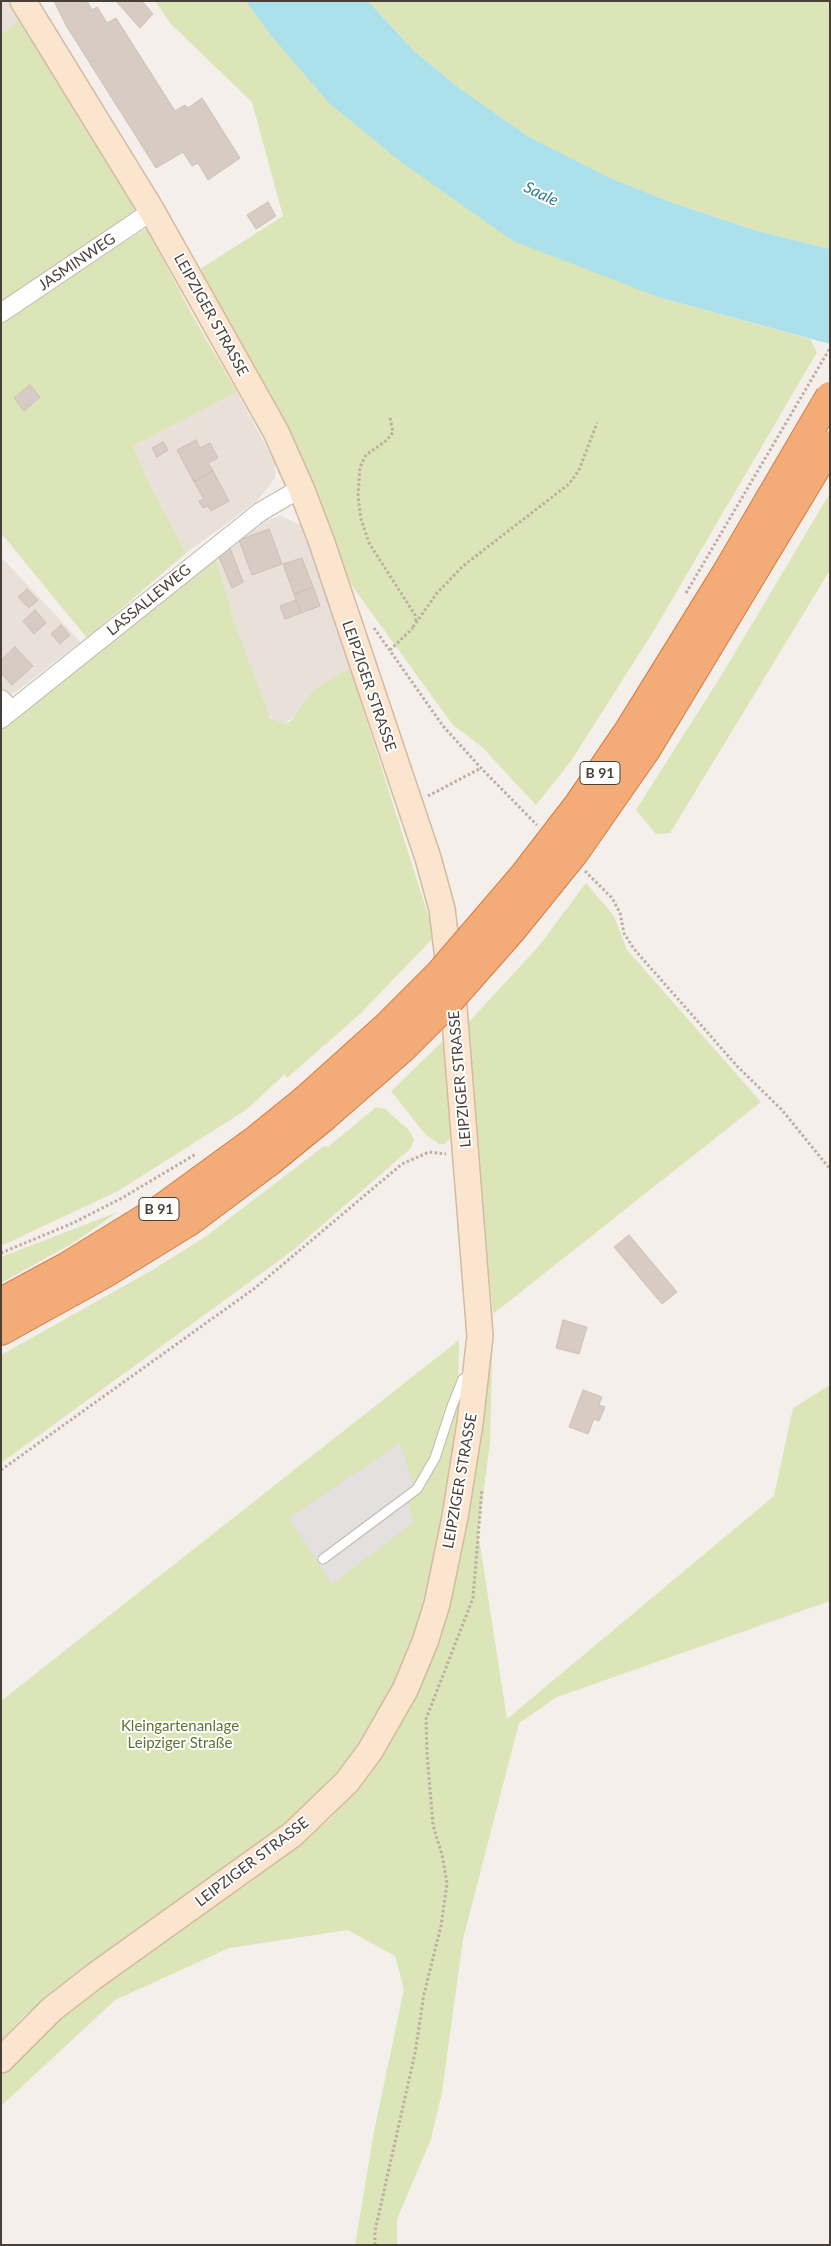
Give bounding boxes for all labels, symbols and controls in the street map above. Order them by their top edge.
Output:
water label: Saale [521,178,561,210]
street label: JASMINWEG [35,230,119,294]
street label: LEIPZIGER STRASSE [170,251,252,379]
street label: LASSALLEWEG [103,561,195,639]
street label: LEIPZIGER STRASSE [338,618,400,754]
road number: B 91 [580,761,620,784]
street label: LEIPZIGER STRASSE [445,1010,475,1148]
road number: B 91 [139,1198,179,1220]
street label: LEIPZIGER STRASSE [439,1412,481,1550]
park label: Kleingartenanlage Leipziger Straße [121,1717,239,1752]
street label: LEIPZIGER STRASSE [192,1814,312,1910]

